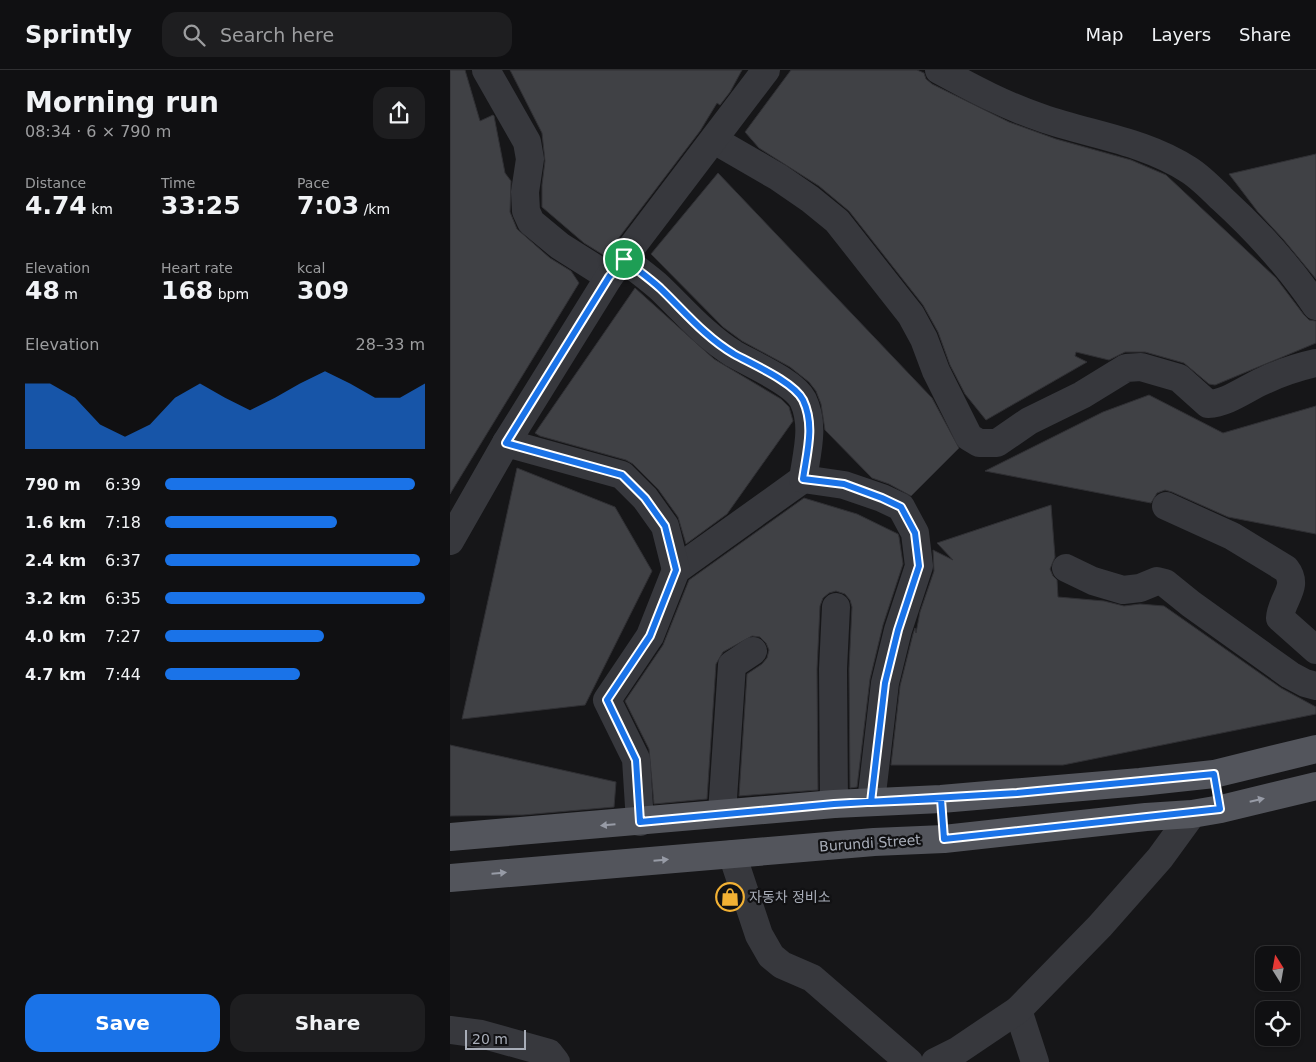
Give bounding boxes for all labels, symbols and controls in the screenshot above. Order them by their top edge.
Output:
search box [162,12,512,57]
text: Sprintly [25,21,132,49]
icon: search [180,21,208,49]
text: Search here [220,24,334,46]
text: Map [1085,24,1123,45]
text: Layers [1151,24,1211,45]
text: Share [1239,24,1291,45]
text: Morning run [25,86,219,119]
button: share [373,87,425,139]
text: 08:34 · 6 × 790 m [25,122,171,141]
text: Distance [25,175,86,191]
text: Time [161,175,195,191]
text: Pace [297,175,330,191]
text: 4.74 [25,191,87,220]
text: 33:25 [161,191,241,220]
text: 7:03 [297,191,359,220]
text: km [87,201,113,217]
text: /km [359,201,390,217]
pin [603,238,645,280]
icon: arrive [610,245,638,273]
text: Elevation [25,260,90,276]
text: Heart rate [161,260,233,276]
text: kcal [297,260,325,276]
text: 48 [25,276,60,305]
text: 168 [161,276,213,305]
text: 309 [297,276,349,305]
text: m [60,286,78,302]
text: bpm [213,286,249,302]
text: Elevation [25,335,99,354]
text: 28–33 m [356,335,425,354]
text: 790 m [25,475,81,494]
text: 6:39 [105,475,141,494]
text: 1.6 km [25,513,86,532]
text: 7:18 [105,513,141,532]
text: 2.4 km [25,551,86,570]
text: 6:37 [105,551,141,570]
text: 3.2 km [25,589,86,608]
text: 6:35 [105,589,141,608]
text: 4.0 km [25,627,86,646]
text: 7:27 [105,627,141,646]
text: 4.7 km [25,665,86,684]
text: 7:44 [105,665,141,684]
one-way arrow [1249,796,1264,804]
one-way arrow [599,821,615,829]
street label: Burundi Street [819,831,922,855]
one-way arrow [653,856,669,864]
one-way arrow [491,869,507,877]
shop icon: 자동차 정비소 [715,882,745,912]
place label: 자동차 정비소 [749,889,831,905]
north arrow [1255,946,1300,991]
map controls [1255,946,1300,1046]
button: Save [25,994,220,1052]
button: Share [230,994,425,1052]
button: locate [1255,1001,1300,1046]
scale bar [465,1027,526,1050]
text: 20 m [472,1031,508,1047]

